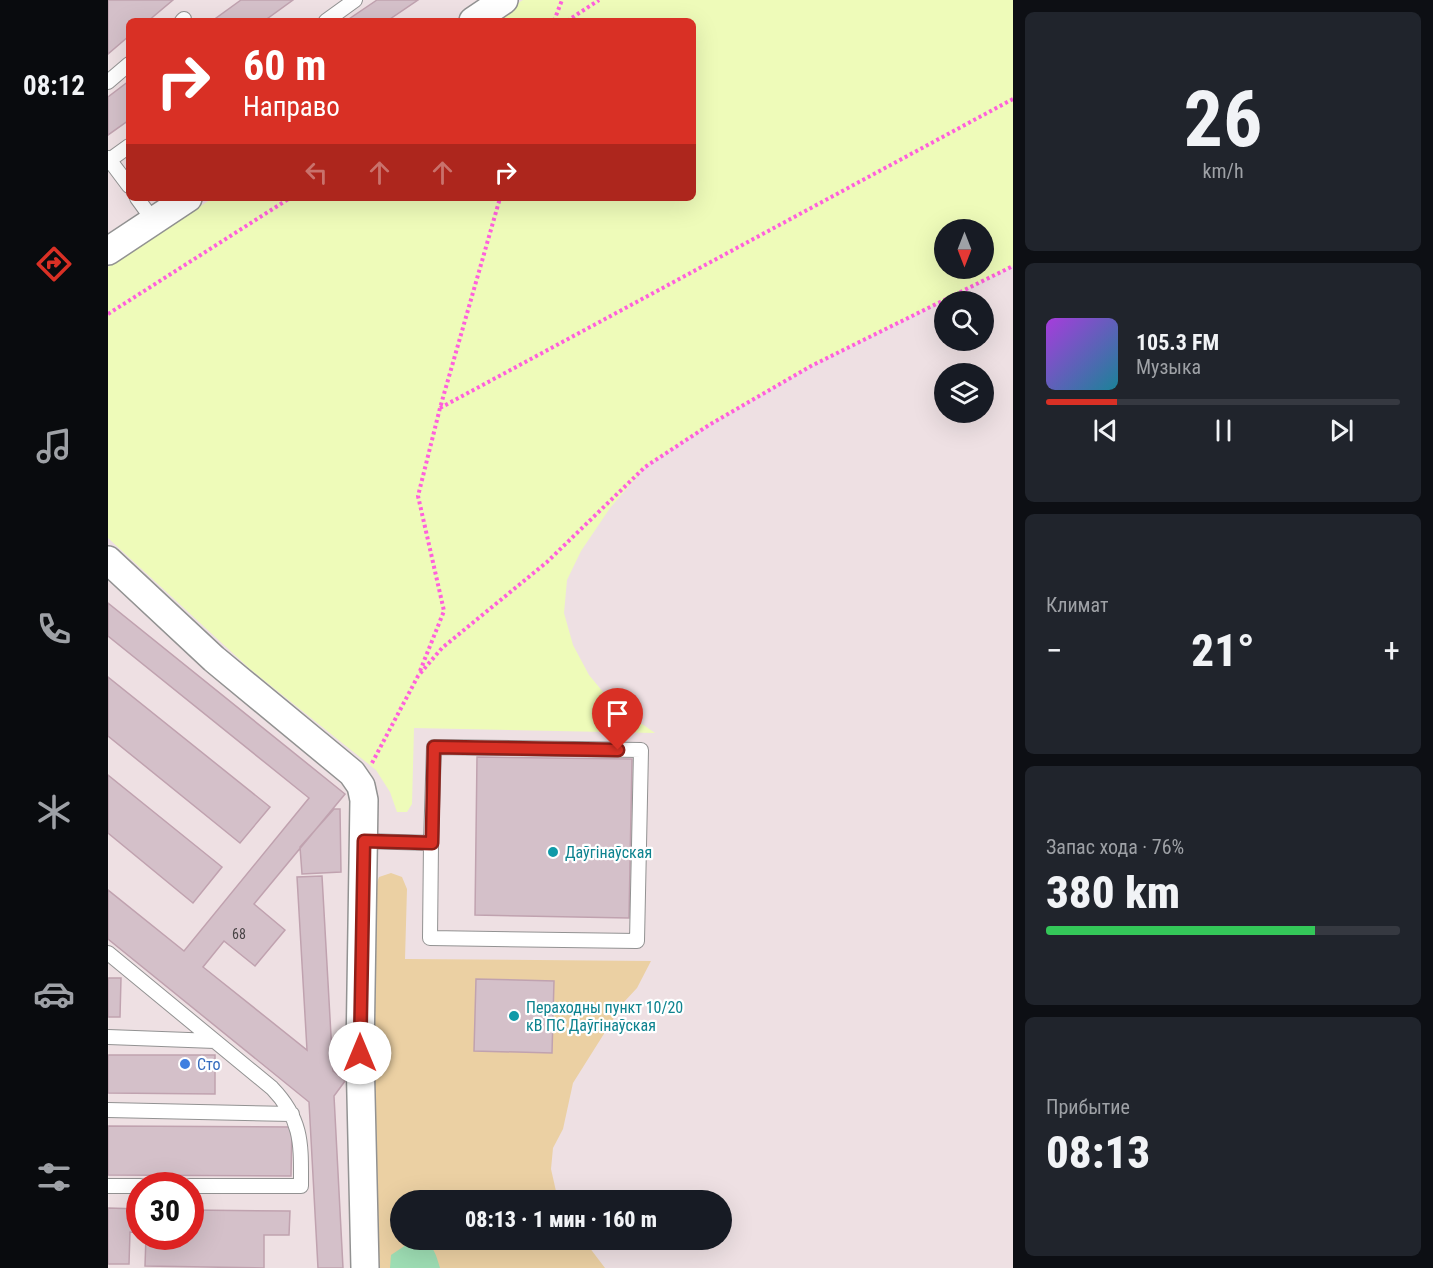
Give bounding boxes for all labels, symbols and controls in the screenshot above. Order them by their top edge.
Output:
text: 60 m [243,41,326,90]
icon: right [144,42,222,120]
text: 08:12 [23,70,85,102]
text: 26 [1184,74,1262,165]
text: Направо [243,91,340,123]
icon: left [300,156,333,189]
icon: ahead [363,156,396,189]
icon: ahead [426,156,459,189]
icon: right [489,156,522,189]
text: km/h [1202,159,1244,183]
north arrow [934,219,994,279]
map controls [934,219,994,423]
icon: directions [33,243,75,285]
button: search [934,291,994,351]
text: 105.3 FM [1136,330,1219,355]
text: Музыка [1136,355,1201,379]
button: layers [934,363,994,423]
icon: previous [1089,414,1122,447]
icon: pause [1207,414,1240,447]
icon: next [1325,414,1358,447]
icon: music [33,425,75,467]
text: Климат [1046,593,1108,617]
icon: phone [33,608,75,650]
text: 21° [1191,624,1255,677]
text: − [1046,631,1063,670]
text: + [1384,631,1400,670]
pin [592,688,643,750]
icon: arrive [601,697,634,730]
icon: climate [33,791,75,833]
text: Запас хода · 76% [1046,835,1184,859]
place label: Даўгінаўская [565,843,652,862]
marker: Даўгінаўская [546,845,560,859]
text: 380 km [1046,866,1180,919]
house number: 68 [232,926,246,942]
icon: car [33,973,75,1015]
place label: Пераходны пункт 10/20 кВ ПС Даўгінаўская [526,998,683,1035]
marker: Пераходны пункт 10/20 кВ ПС Даўгінаўская [507,1009,521,1023]
position arrow [328,1021,392,1085]
place label: Сто [197,1055,221,1074]
marker: Сто [178,1057,192,1071]
text: Прибытие [1046,1095,1130,1119]
text: 08:13 [1046,1126,1150,1179]
icon: filters [33,1156,75,1198]
speed limit sign: 30 [126,1172,204,1250]
text: 08:13 · 1 мин · 160 m [465,1207,657,1232]

